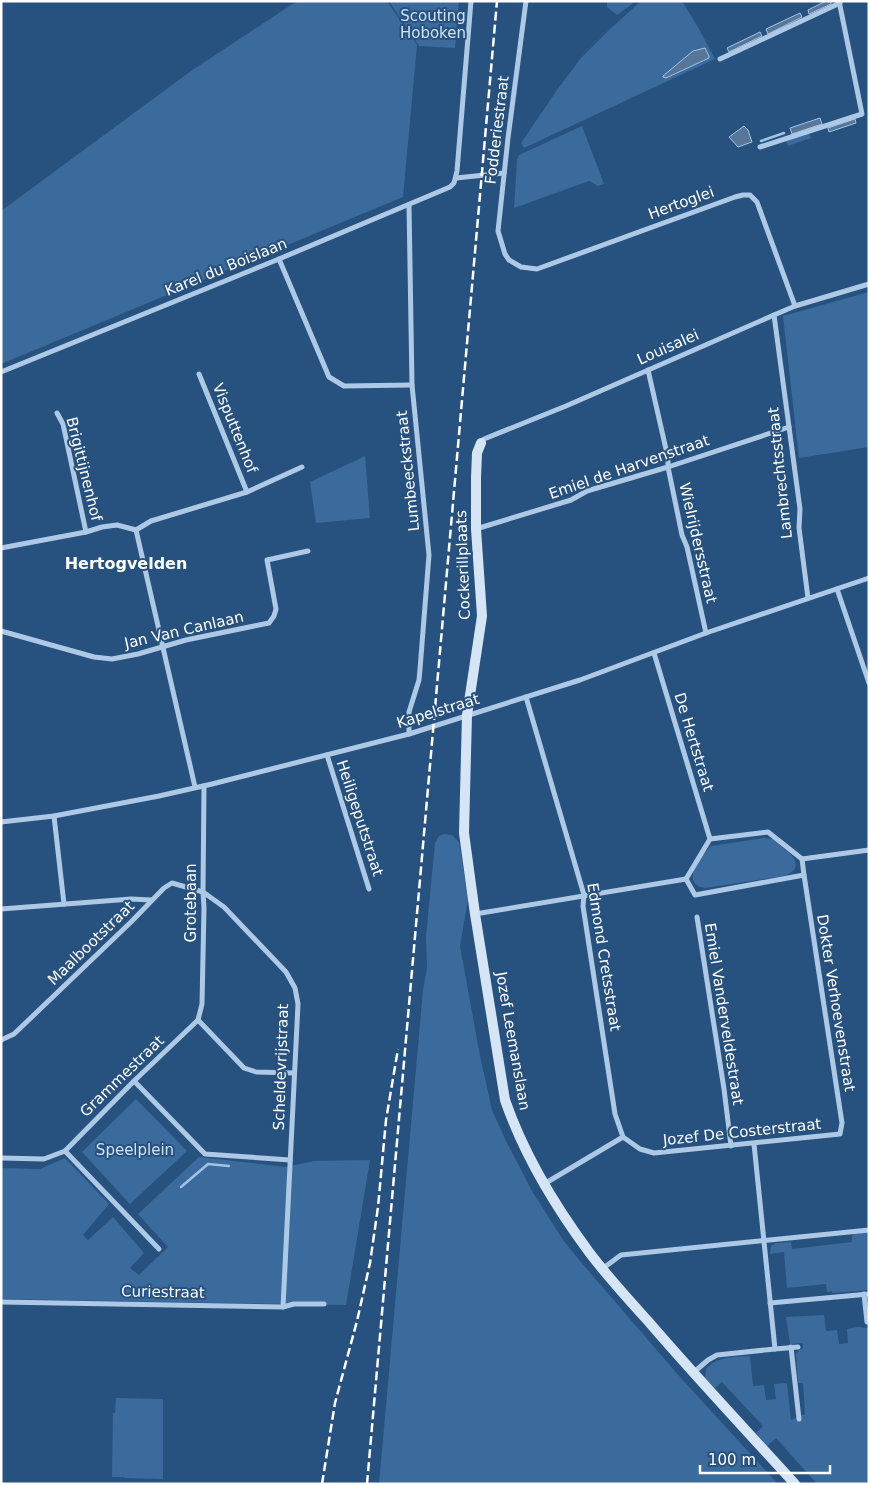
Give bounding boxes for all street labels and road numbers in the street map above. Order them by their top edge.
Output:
street label: Fodderiestraat [481,75,513,185]
street label: Hertoglei [646,183,716,223]
street label: Karel du Boislaan [162,234,290,300]
street label: Louisalei [634,325,702,369]
street label: Visputtenhof [209,380,261,476]
street label: Lambrechtsstraat [764,406,796,540]
street label: Lumbeeckstraat [393,410,423,532]
street label: Brigittijnenhof [62,415,106,524]
street label: Emiel de Harvenstraat [546,431,712,503]
street label: Wielrijdersstraat [675,481,721,605]
street label: Cockerillplaats [452,510,474,620]
street label: Jan Van Canlaan [122,608,245,653]
street label: Kapelstraat [394,690,482,732]
street label: De Hertstraat [670,690,718,794]
street label: Heiligeputstraat [333,758,387,878]
street label: Grotebaan [182,863,200,943]
street label: Edmond Cretsstraat [583,882,625,1033]
street label: Maalbootstraat [44,897,138,989]
street label: Dokter Verhoevenstraat [813,913,859,1093]
street label: Emiel Vanderveldestraat [701,922,747,1107]
street label: Jozef Leemanslaan [492,969,534,1112]
street label: Scheldevrijstraat [270,1003,292,1131]
street label: Grammestraat [76,1031,168,1121]
street label: Jozef De Costerstraat [661,1115,822,1149]
street label: Curiestraat [121,1282,205,1302]

